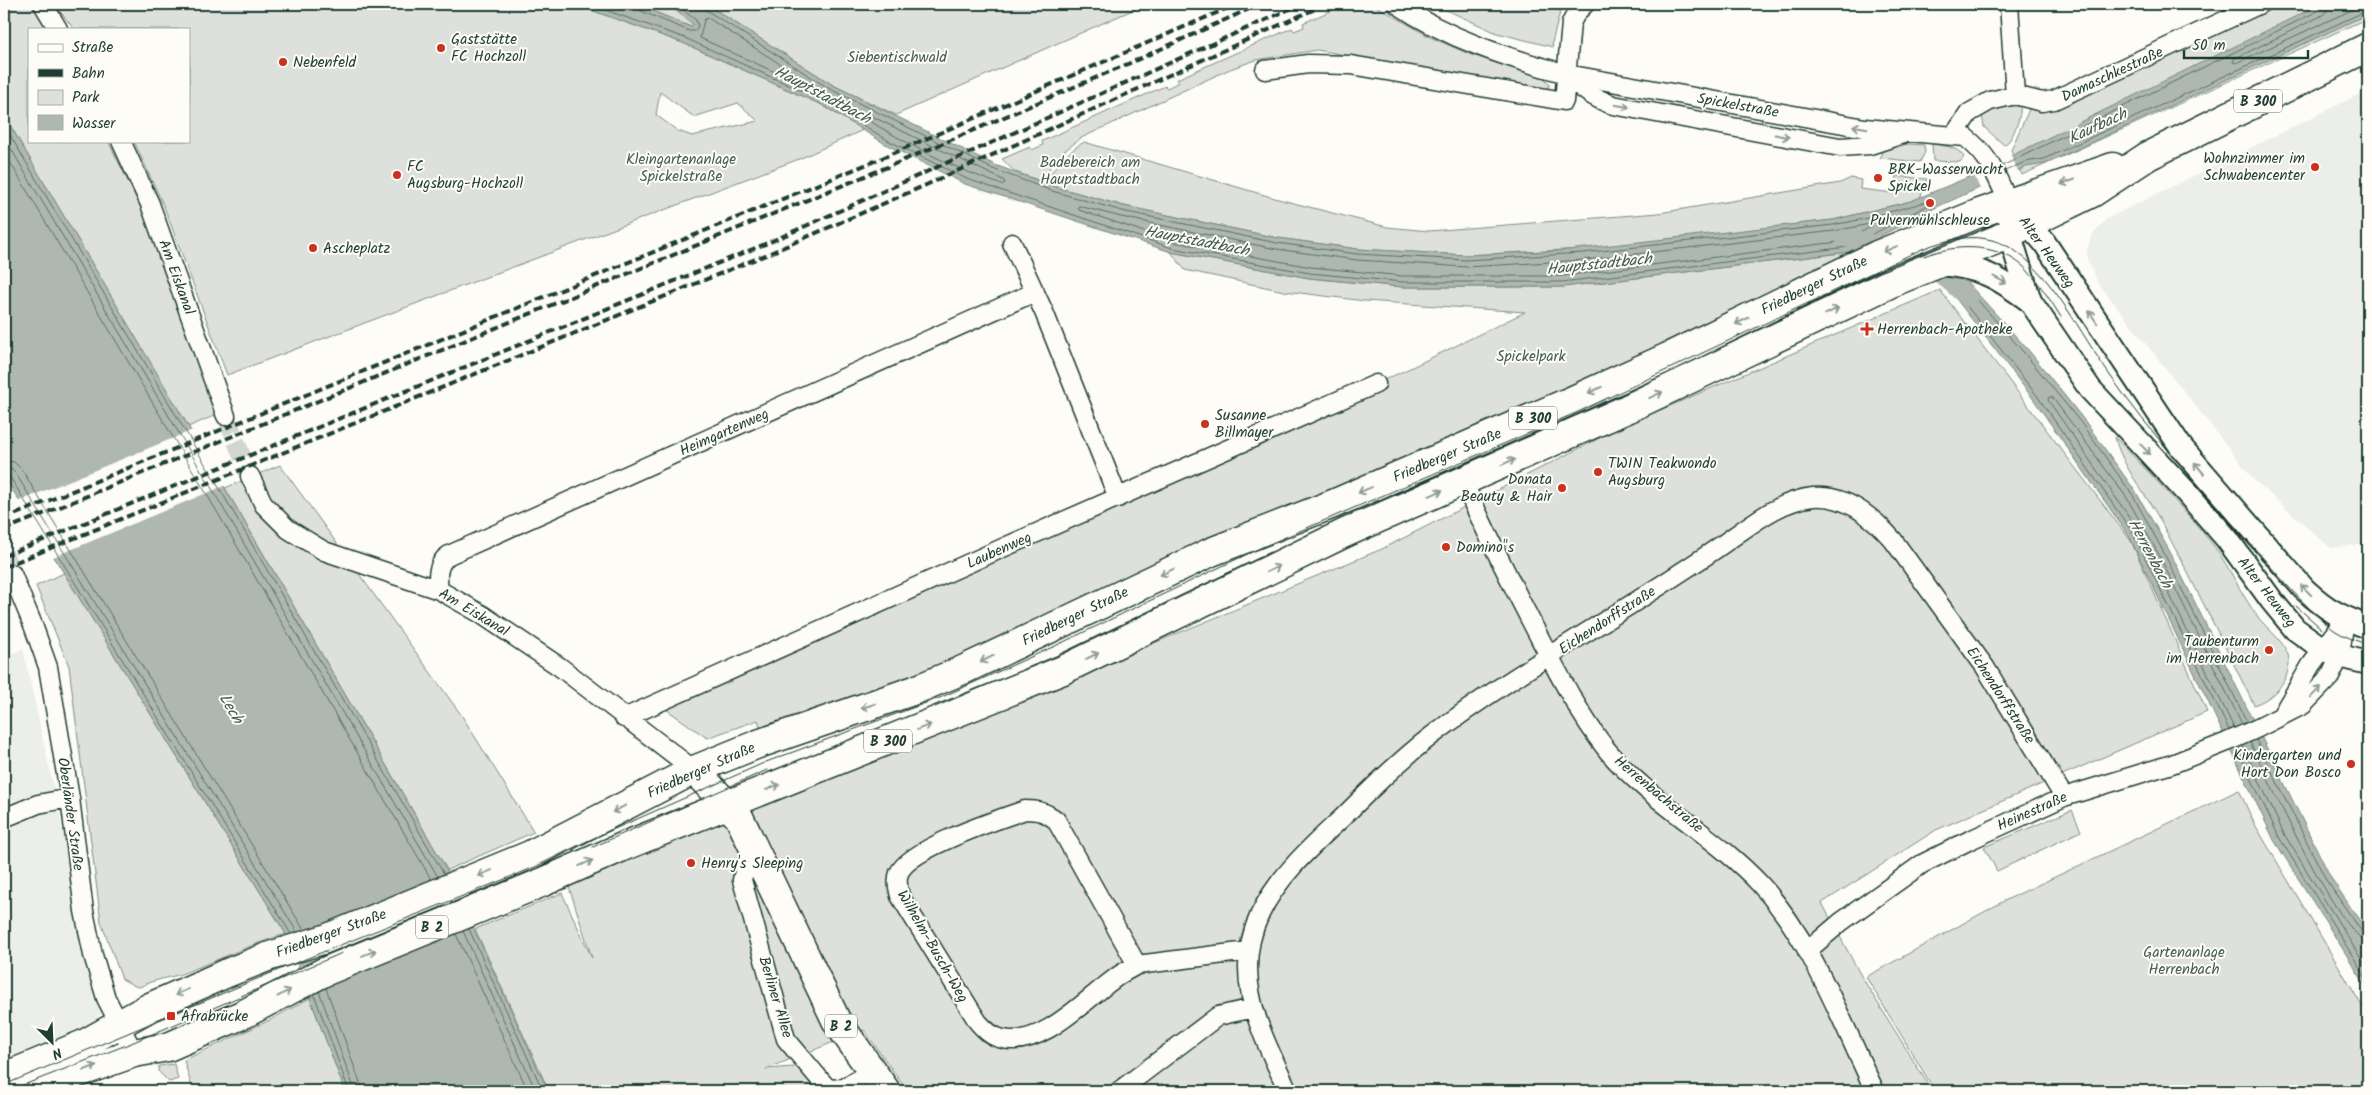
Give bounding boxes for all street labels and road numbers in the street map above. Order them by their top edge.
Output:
street label: Damaschkestraße [2057,41,2168,109]
street label: Spickelstraße [1695,87,1781,125]
road number: B 300 [2234,90,2282,112]
street label: Alter Heuweg [2012,211,2081,294]
street label: Am Eiskanal [151,236,201,319]
street label: Friedberger Straße [1757,250,1872,322]
street label: Heimgartenweg [676,402,773,463]
road number: B 300 [1509,406,1557,429]
street label: Friedberger Straße [1389,422,1506,490]
street label: Laubenweg [963,526,1036,576]
street label: Alter Heuweg [2231,552,2302,633]
street label: Eichendorffstraße [1554,580,1661,661]
street label: Friedberger Straße [1018,581,1133,653]
street label: Am Eiskanal [434,582,514,644]
street label: Eichendorffstraße [1960,642,2041,749]
road number: B 300 [864,729,912,752]
street label: Friedberger Straße [643,736,760,806]
street label: Herrenbachstraße [1608,750,1709,840]
street label: Oberländer Straße [50,756,90,873]
street label: Heinestraße [1993,786,2072,838]
street label: Wilhelm-Busch-Weg [890,886,974,1007]
street label: Friedberger Straße [273,903,390,965]
road number: B 2 [416,916,448,939]
street label: Berliner Allee [751,954,799,1041]
road number: B 2 [825,1014,857,1038]

